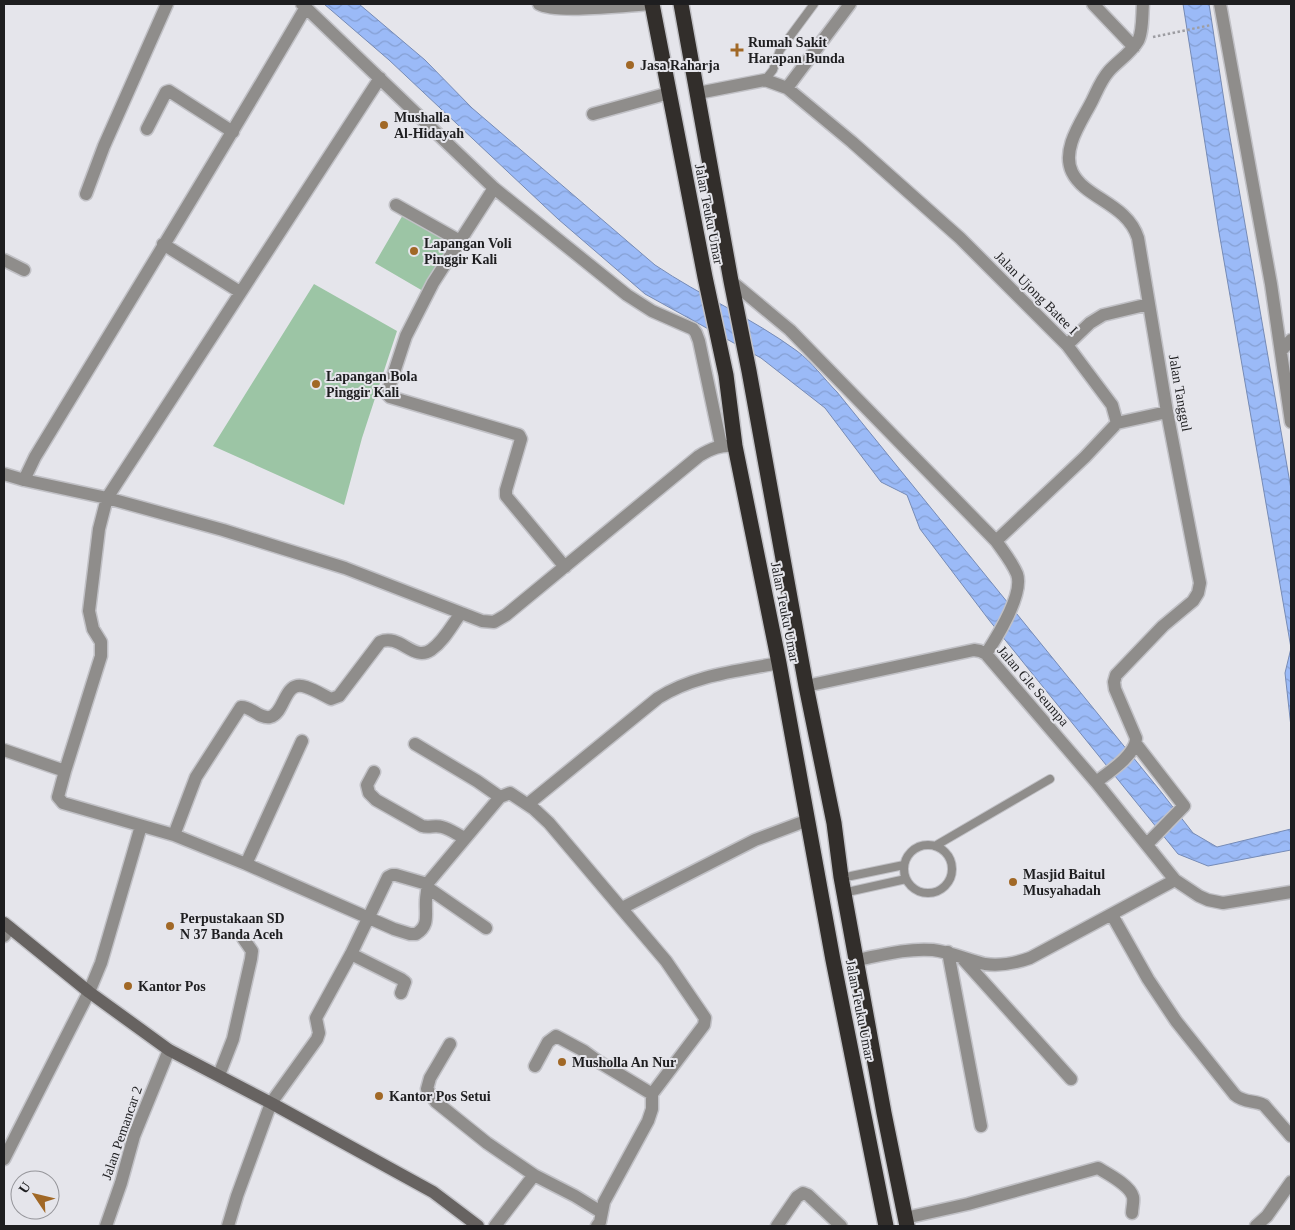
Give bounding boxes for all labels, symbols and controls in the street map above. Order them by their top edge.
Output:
place label: Rumah Sakit Harapan Bunda [748,35,845,66]
marker: Rumah Sakit Harapan Bunda [730,43,744,57]
place label: Jasa Raharja [640,58,720,73]
marker: Jasa Raharja [624,59,636,71]
place label: Mushalla Al-Hidayah [394,110,464,141]
marker: Mushalla Al-Hidayah [378,119,390,131]
street label: Jalan Teuku Umar [692,162,726,266]
place label: Lapangan Voli Pinggir Kali [424,236,512,267]
marker: Lapangan Voli Pinggir Kali [408,245,420,257]
street label: Jalan Ujong Batee I [992,249,1081,338]
street label: Jalan Tanggul [1166,353,1194,433]
place label: Lapangan Bola Pinggir Kali [326,369,417,400]
marker: Lapangan Bola Pinggir Kali [310,378,322,390]
street label: Jalan Teuku Umar [768,560,802,664]
street label: Jalan Gle Seumpa [994,643,1072,730]
place label: Masjid Baitul Musyahadah [1023,867,1105,898]
marker: Masjid Baitul Musyahadah [1007,876,1019,888]
place label: Perpustakaan SD N 37 Banda Aceh [180,911,285,942]
marker: Perpustakaan SD N 37 Banda Aceh [164,920,176,932]
street label: Jalan Teuku Umar [843,958,877,1062]
place label: Kantor Pos [138,979,206,994]
marker: Kantor Pos [122,980,134,992]
place label: Musholla An Nur [572,1055,676,1070]
marker: Musholla An Nur [556,1056,568,1068]
street label: Jalan Pemancar 2 [99,1084,145,1182]
place label: Kantor Pos Setui [389,1089,491,1104]
marker: Kantor Pos Setui [373,1090,385,1102]
north arrow [10,1170,60,1220]
text: U [16,1179,34,1196]

